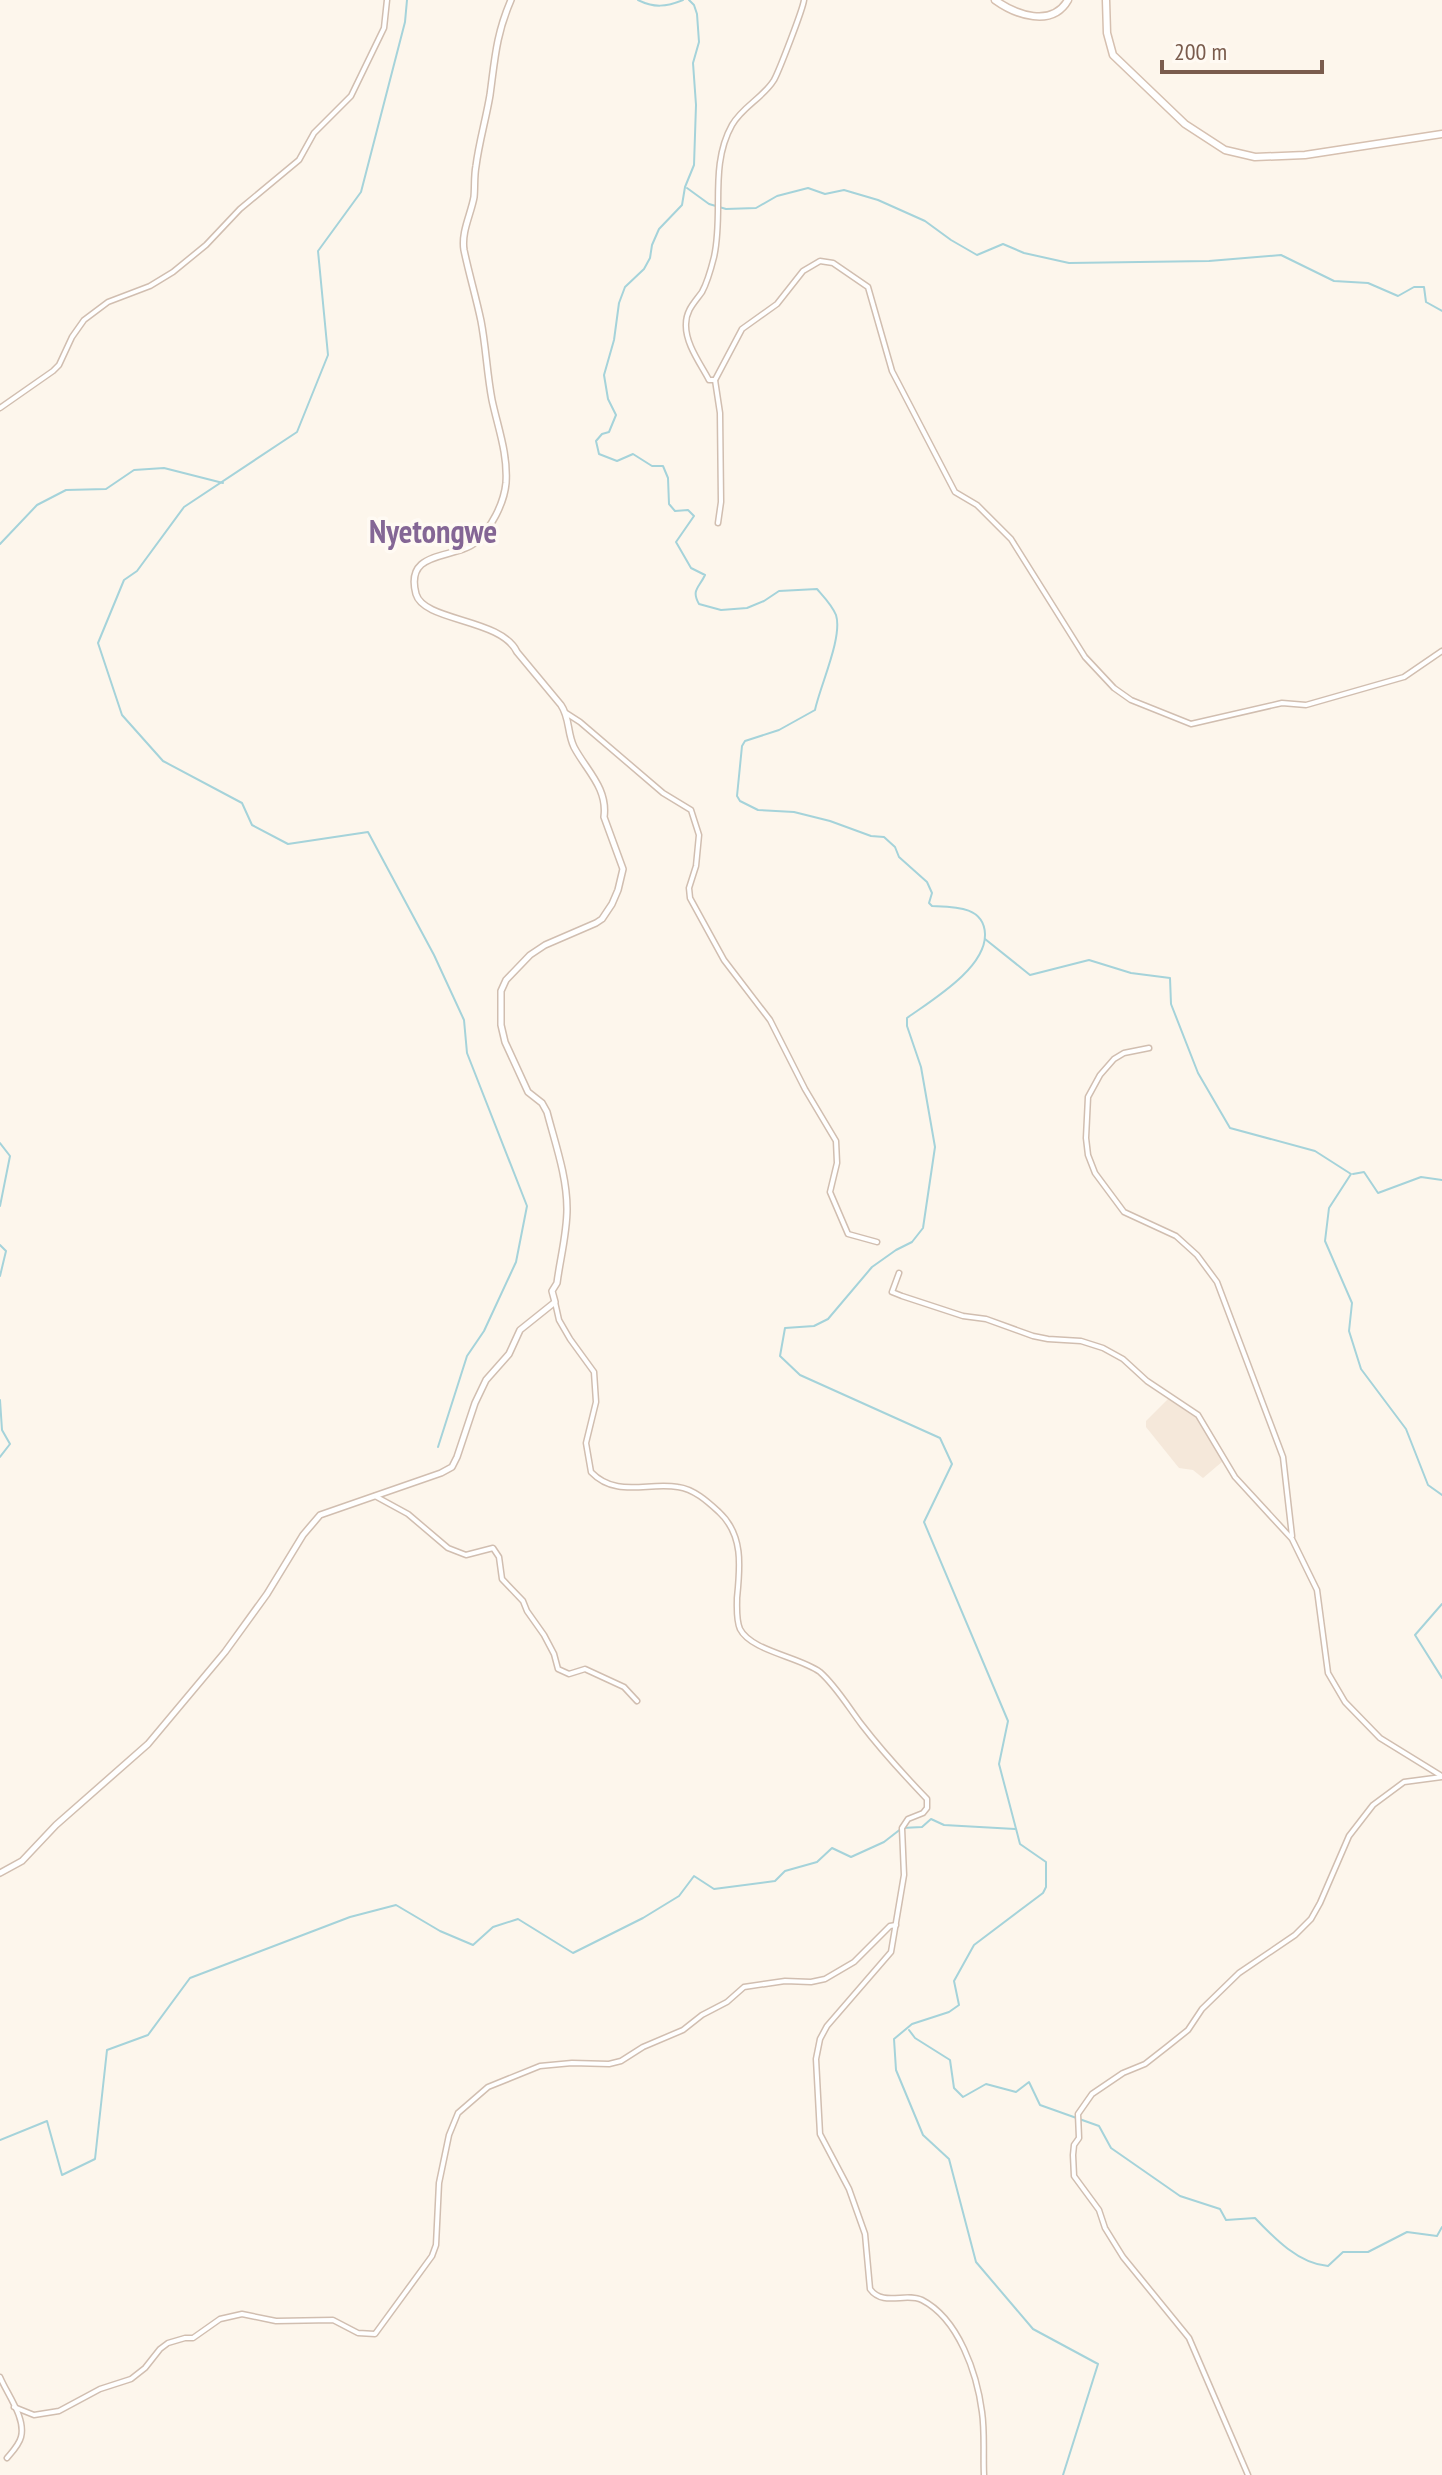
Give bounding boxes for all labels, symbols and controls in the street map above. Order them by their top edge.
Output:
scale bar [1162,24,1322,74]
text: 200 m [1174,36,1227,67]
district label: Nyetongwe [369,510,497,552]

